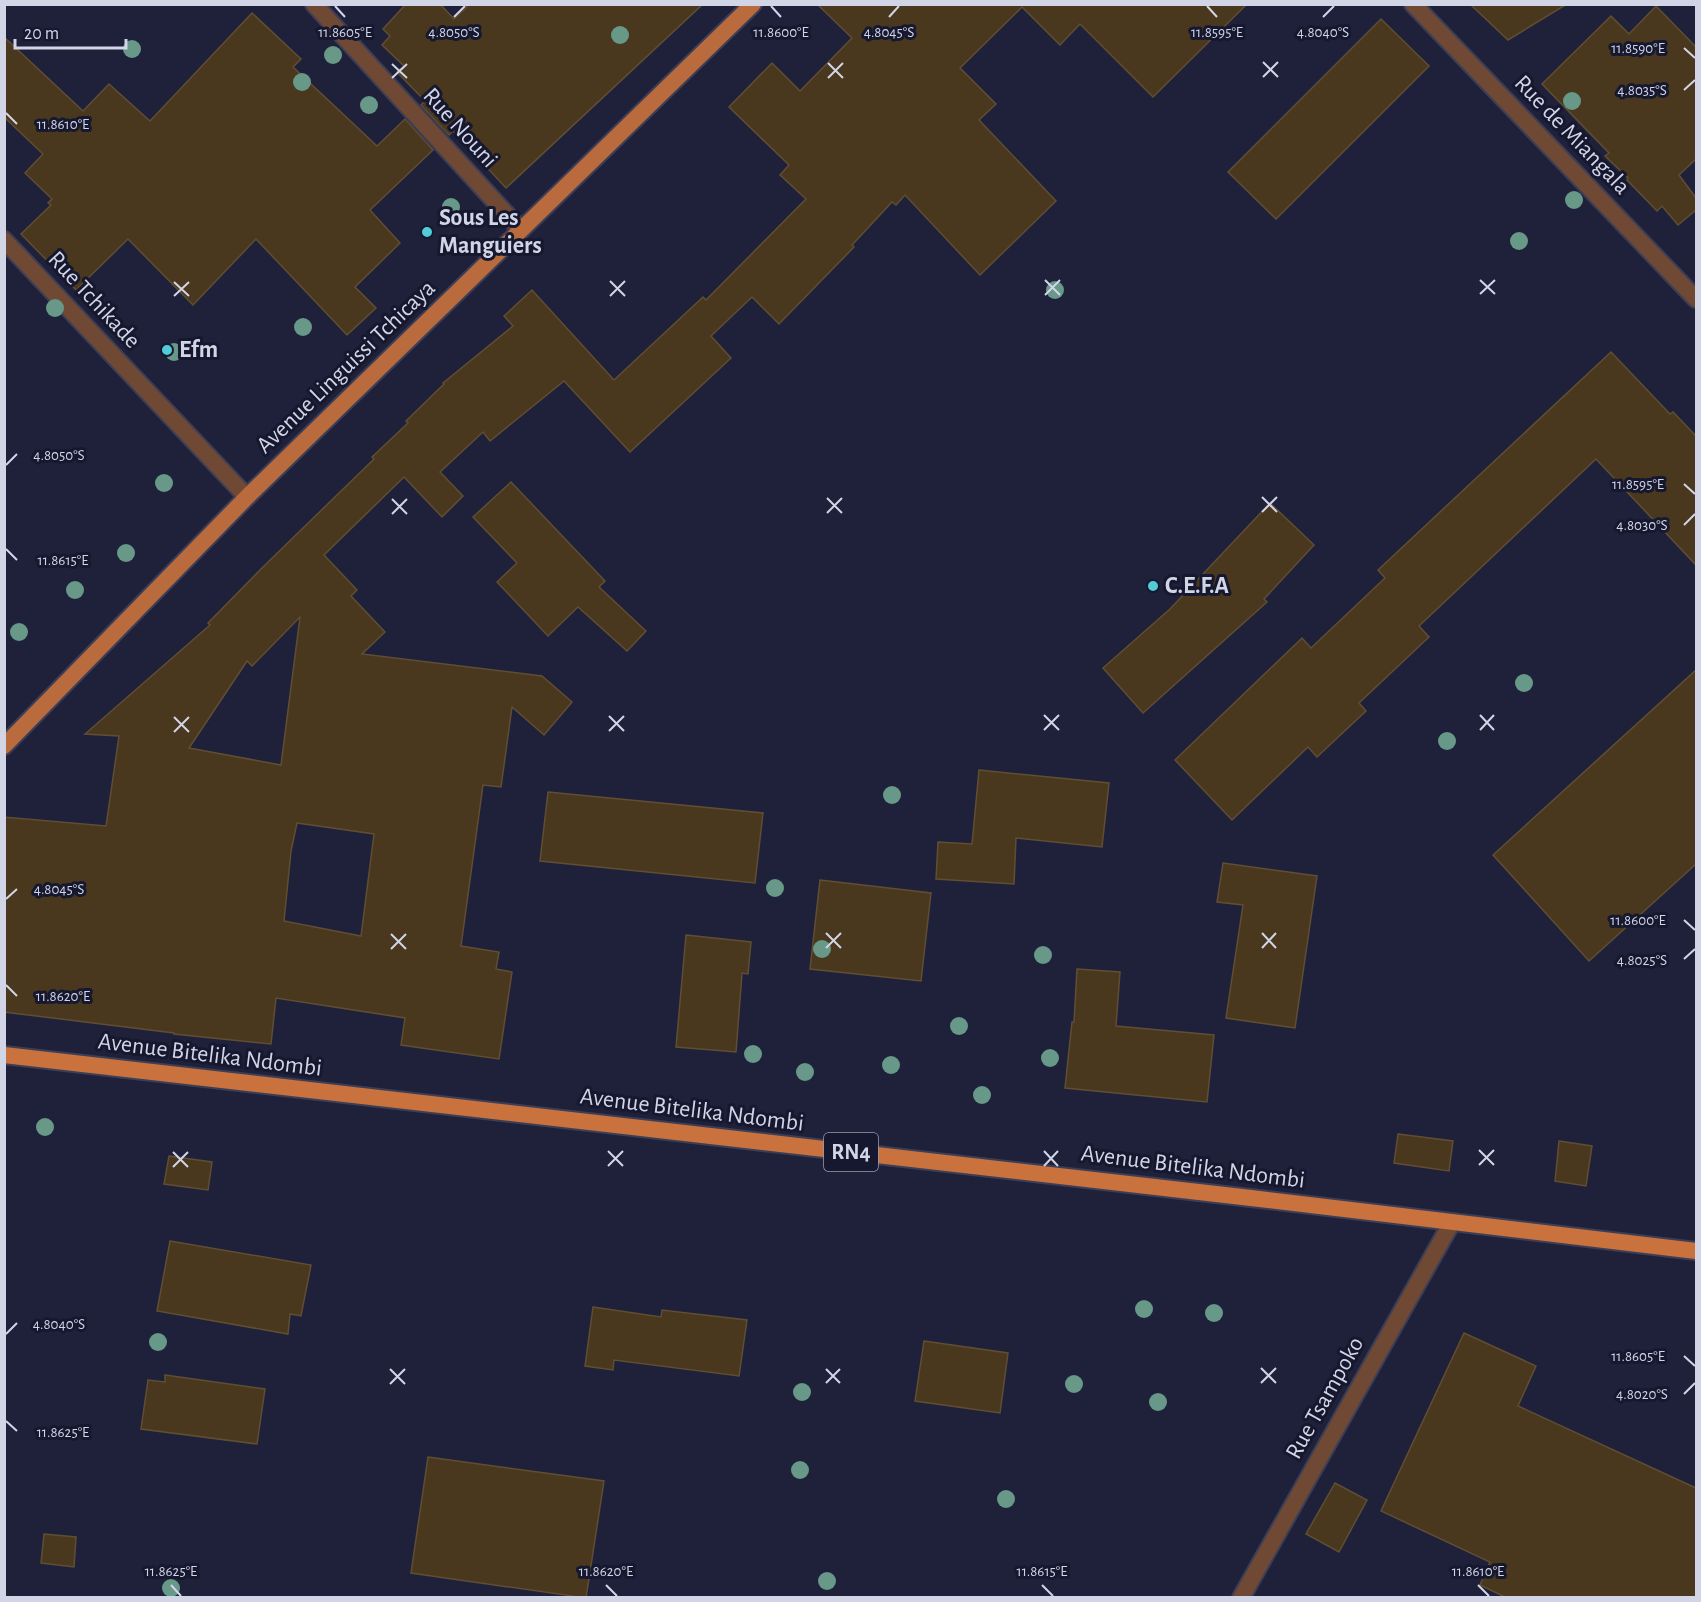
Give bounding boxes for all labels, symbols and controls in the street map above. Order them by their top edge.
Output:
scale bar [15,12,126,50]
text: 20 m [24,25,59,43]
text: 11.8605°E [318,25,372,40]
text: 4.8050°S [428,25,480,40]
text: 11.8600°E [753,25,809,40]
text: 4.8045°S [864,25,914,40]
text: 11.8595°E [1191,25,1243,40]
text: 4.8040°S [1297,25,1349,40]
text: 11.8590°E [1611,41,1665,56]
street label: Rue de Miangala [1510,71,1634,199]
text: 4.8035°S [1617,83,1667,98]
street label: Rue Nouni [418,84,502,172]
text: 11.8610°E [37,117,89,132]
place label: Sous Les Manguiers [439,206,542,258]
marker: Sous Les Manguiers [420,225,434,239]
street label: Rue Tchikade [43,247,145,353]
street label: Avenue Linguissi Tchicaya [252,276,440,458]
place label: Efm [179,338,218,362]
marker: Efm [160,343,174,357]
text: 4.8050°S [33,448,85,463]
text: 11.8595°E [1612,477,1664,492]
text: 4.8030°S [1616,518,1668,533]
text: 11.8615°E [38,553,88,568]
place label: C.E.F.A [1165,574,1230,598]
marker: C.E.F.A [1146,579,1160,593]
text: 4.8045°S [34,882,84,897]
text: 11.8600°E [1610,913,1666,928]
text: 4.8025°S [1617,953,1667,968]
text: 11.8620°E [36,989,90,1004]
street label: Avenue Bitelika Ndombi [97,1029,323,1081]
street label: Avenue Bitelika Ndombi [579,1084,805,1136]
road number: RN4 [824,1133,878,1171]
street label: Avenue Bitelika Ndombi [1080,1141,1306,1193]
text: 4.8040°S [33,1317,85,1332]
street label: Rue Tsampoko [1282,1333,1368,1463]
text: 11.8605°E [1611,1349,1665,1364]
text: 4.8020°S [1616,1387,1668,1402]
text: 11.8625°E [37,1425,89,1440]
text: 11.8625°E [145,1564,197,1579]
text: 11.8620°E [579,1564,633,1579]
text: 11.8615°E [1017,1564,1067,1579]
text: 11.8610°E [1452,1564,1504,1579]

